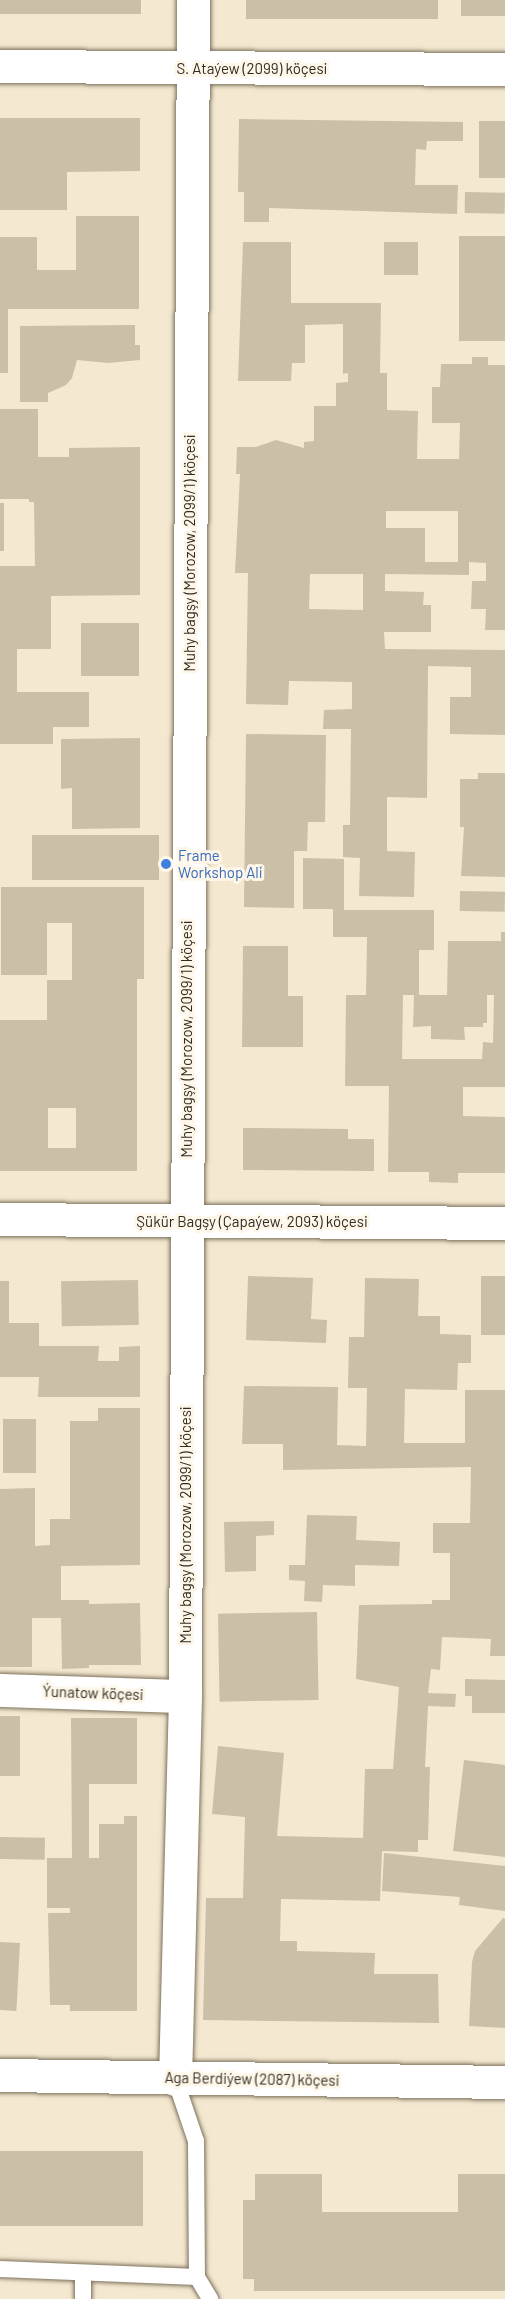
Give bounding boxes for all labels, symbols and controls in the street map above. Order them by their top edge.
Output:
street label: S. Ataýew (2099) köçesi [177,60,327,78]
street label: Muhy bagşy (Morozow, 2099/1) köçesi [181,434,199,672]
place label: Frame Workshop Ali [178,846,263,881]
marker: Frame Workshop Ali [159,857,173,871]
street label: Muhy bagşy (Morozow, 2099/1) köçesi [178,920,196,1158]
street label: Şükür Bagşy (Çapaýew, 2093) köçesi [136,1213,368,1231]
street label: Muhy bagşy (Morozow, 2099/1) köçesi [177,1406,195,1644]
street label: Ýunatow köçesi [42,1682,144,1704]
street label: Aga Berdiýew (2087) köçesi [164,2068,340,2090]

